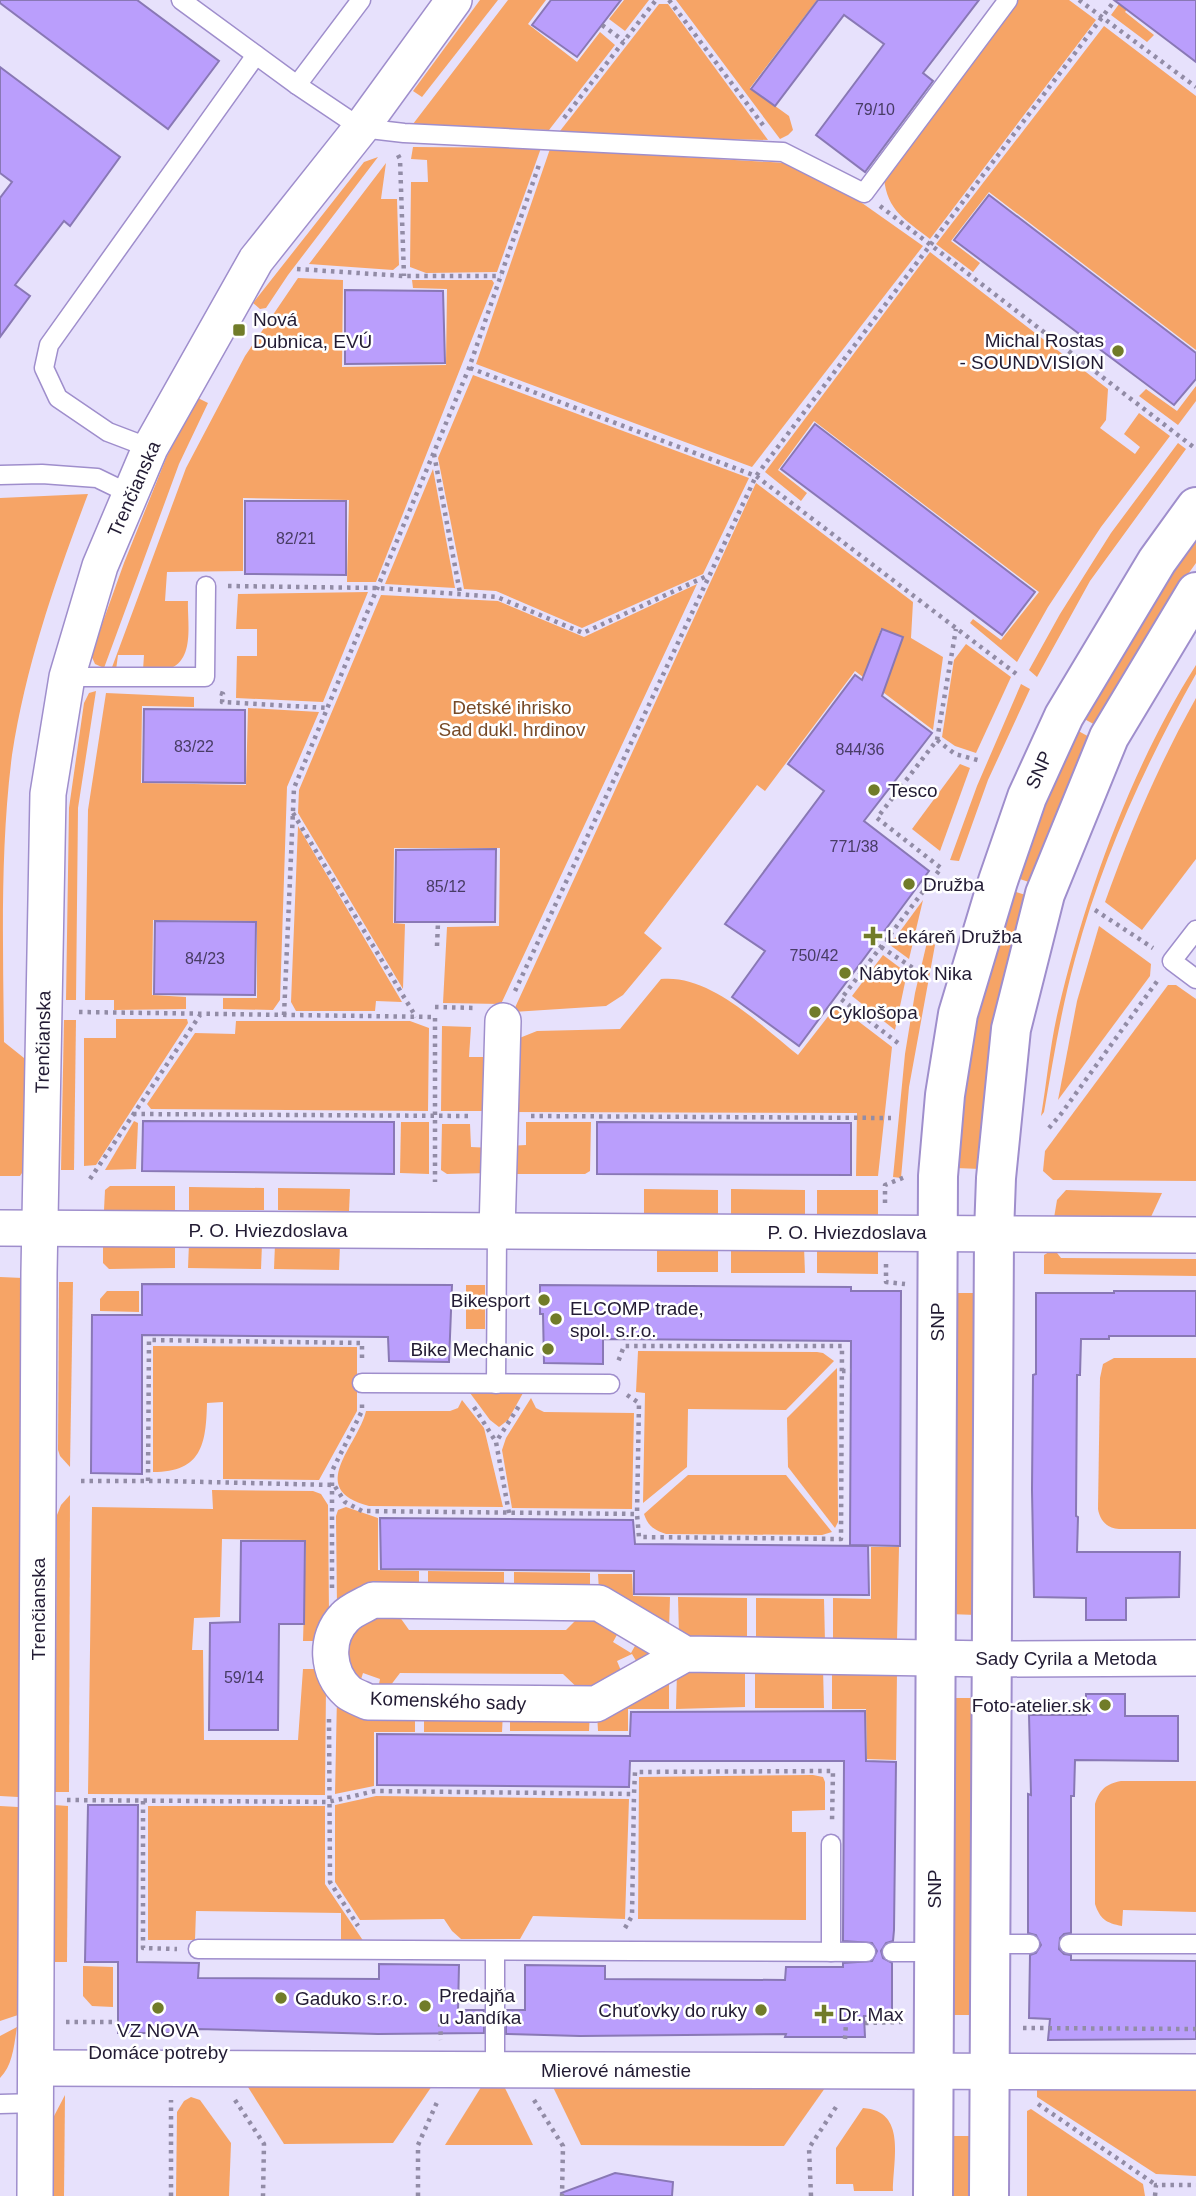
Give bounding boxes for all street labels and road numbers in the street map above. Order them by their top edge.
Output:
street label: Trenčianska [104,437,165,540]
street label: SNP [1021,748,1057,792]
street label: Trenčianska [32,990,54,1094]
street label: P. O. Hviezdoslava [188,1220,348,1241]
street label: P. O. Hviezdoslava [767,1222,927,1243]
street label: SNP [927,1302,948,1342]
street label: Trenčianska [28,1557,49,1660]
street label: Sady Cyrila a Metoda [975,1648,1157,1669]
street label: Komenského sady [370,1688,527,1714]
street label: SNP [924,1869,945,1909]
street label: Mierové námestie [541,2060,691,2081]

